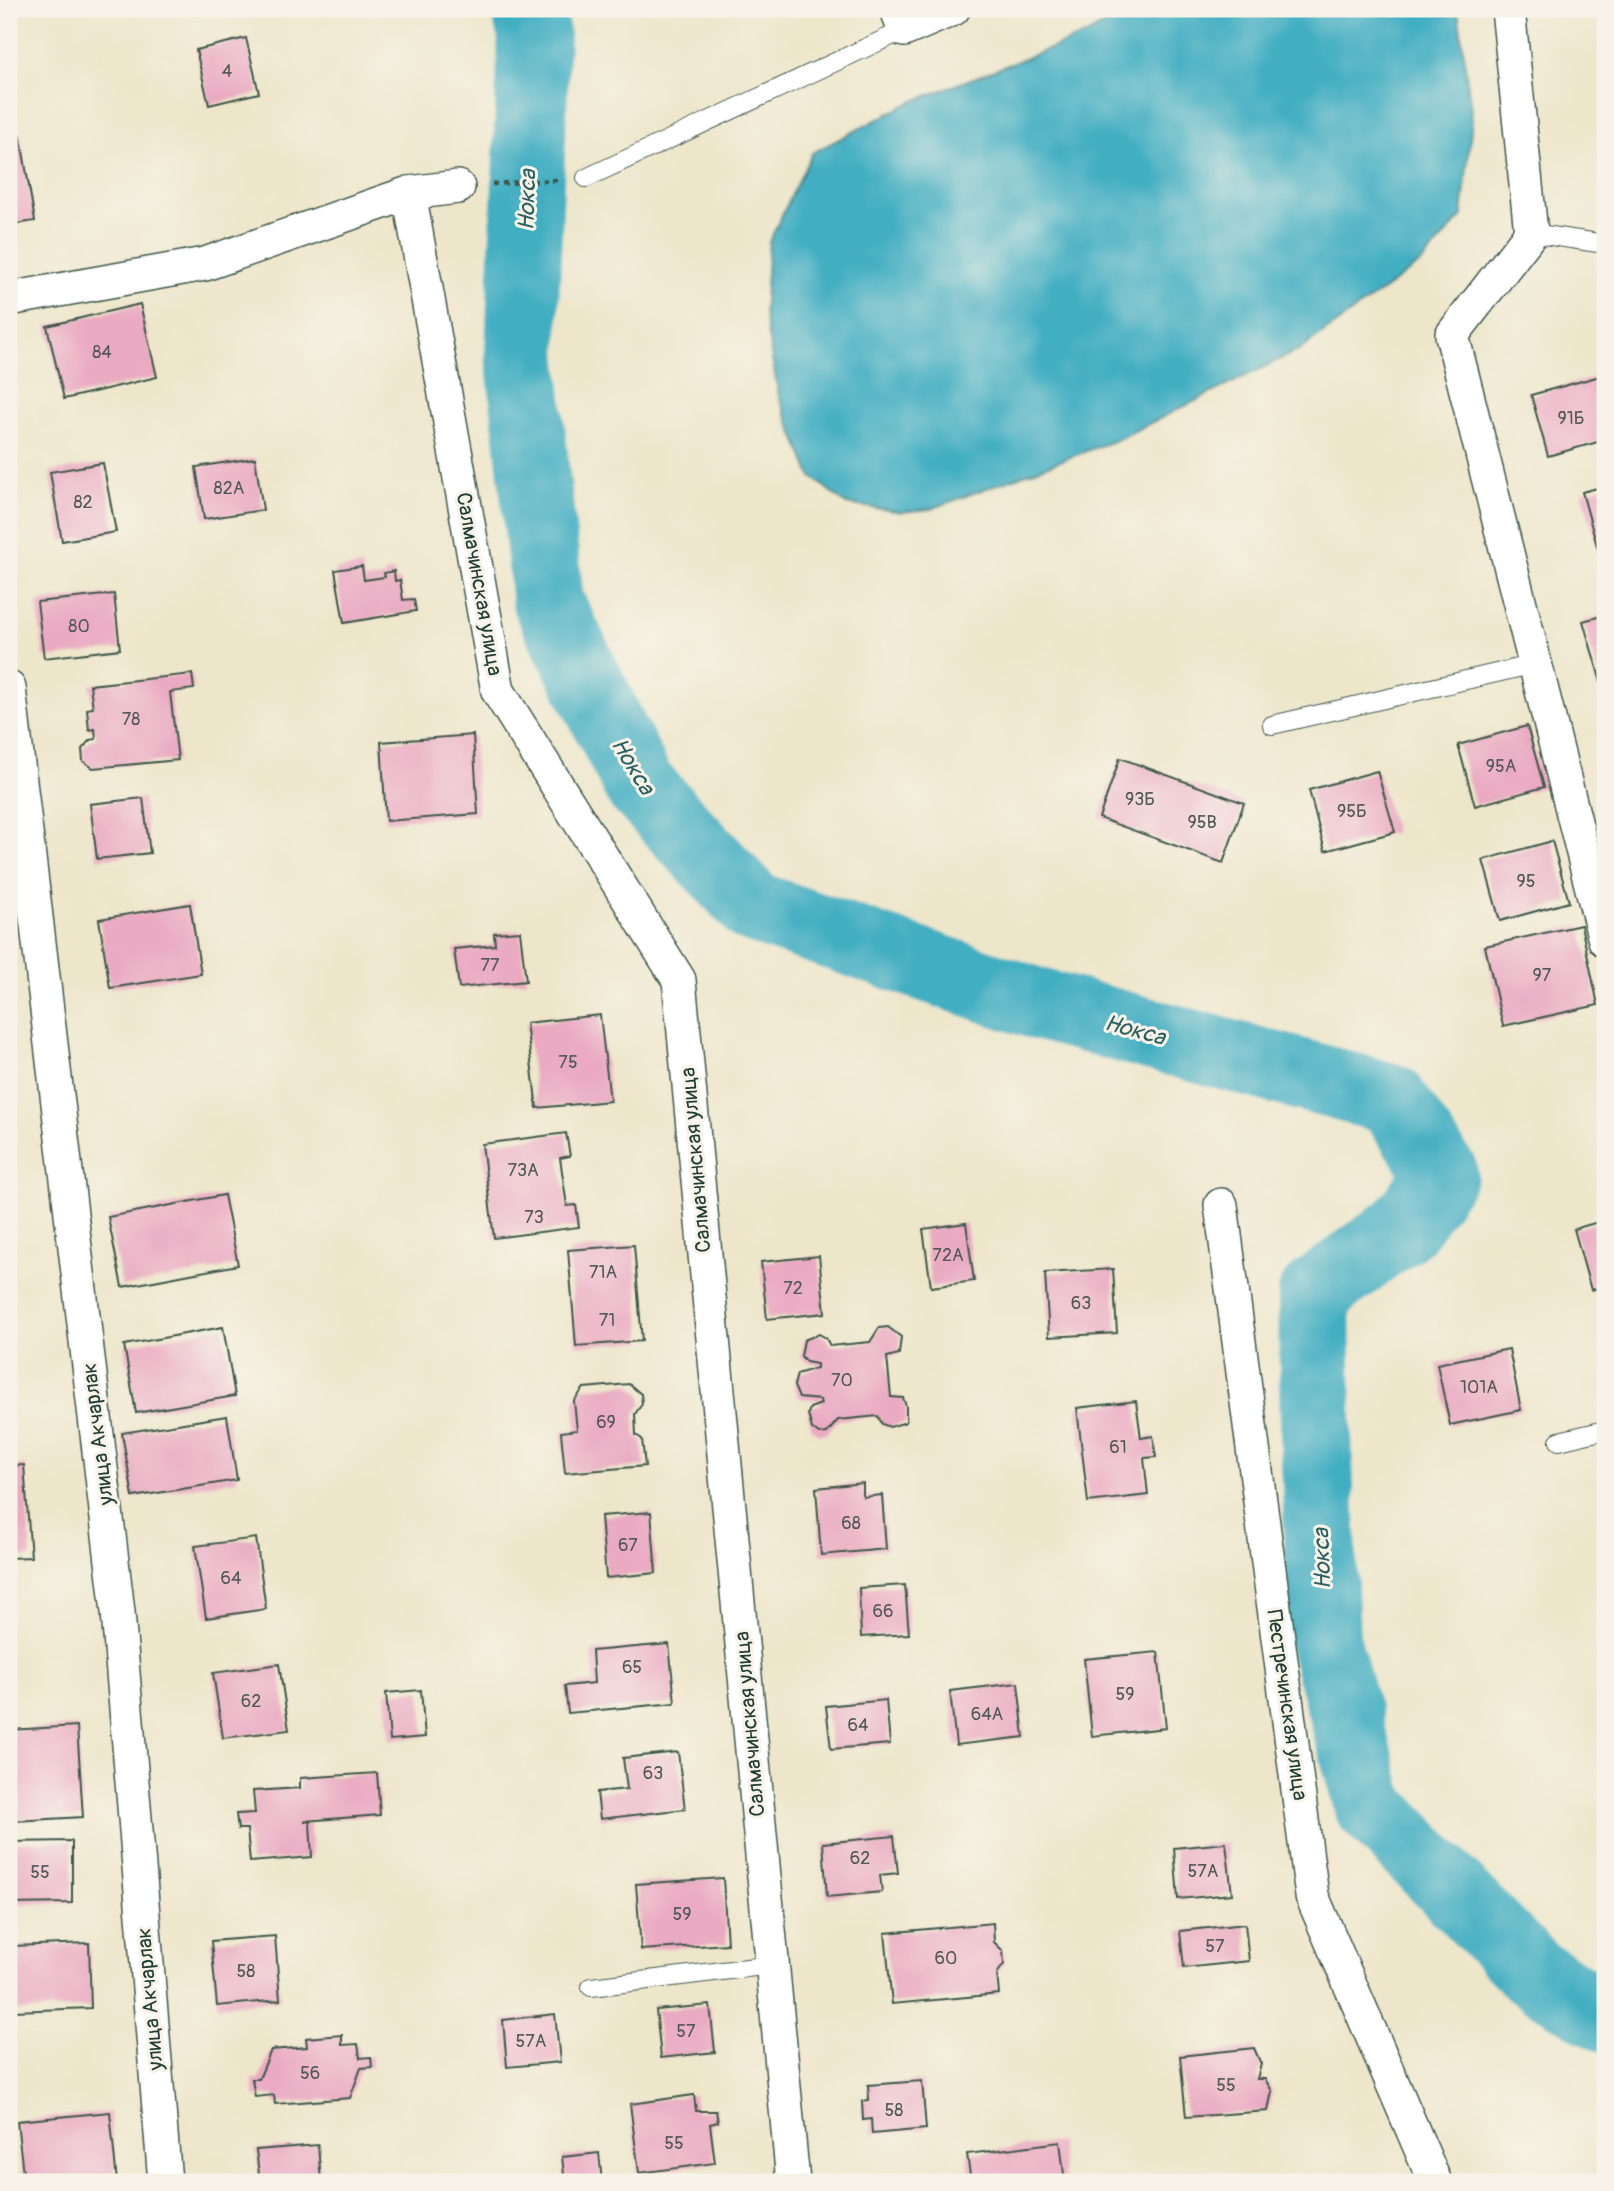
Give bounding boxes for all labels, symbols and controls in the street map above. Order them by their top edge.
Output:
house number: 4 [222,60,233,83]
water label: Нокса [511,168,543,231]
house number: 84 [92,341,112,364]
house number: 91Б [1557,407,1585,430]
house number: 82А [214,477,245,500]
street label: Салмачинская улица [450,490,508,678]
house number: 82 [73,491,93,514]
house number: 80 [68,615,90,638]
house number: 78 [122,708,140,731]
water label: Нокса [605,732,662,801]
house number: 95А [1486,755,1517,778]
house number: 93Б [1125,788,1155,811]
house number: 95Б [1337,800,1367,823]
house number: 95В [1187,811,1217,834]
house number: 95 [1516,870,1536,893]
house number: 77 [480,954,500,977]
house number: 97 [1533,964,1552,987]
water label: Нокса [1102,1008,1170,1052]
house number: 75 [558,1051,578,1074]
street label: Салмачинская улица [674,1066,718,1254]
house number: 73А [507,1159,539,1182]
house number: 73 [524,1206,544,1229]
house number: 72А [932,1244,964,1267]
house number: 71А [589,1261,617,1284]
house number: 72 [783,1277,803,1300]
house number: 63 [1071,1292,1091,1315]
house number: 71 [599,1309,615,1332]
street label: улица Акчарлак [76,1361,120,1508]
house number: 70 [831,1369,853,1392]
house number: 101А [1460,1376,1498,1399]
house number: 69 [596,1411,616,1434]
house number: 61 [1109,1436,1127,1459]
house number: 68 [841,1512,861,1535]
water label: Нокса [1306,1527,1338,1590]
house number: 67 [618,1534,638,1557]
house number: 64 [221,1567,242,1590]
house number: 66 [873,1600,893,1623]
street label: Пестречинская улица [1260,1608,1314,1802]
street label: Салмачинская улица [728,1630,772,1818]
house number: 65 [622,1656,642,1679]
house number: 59 [1115,1683,1135,1706]
house number: 62 [241,1690,261,1713]
house number: 64А [971,1703,1004,1726]
house number: 64 [848,1714,869,1737]
house number: 63 [643,1762,663,1785]
house number: 62 [850,1847,870,1870]
house number: 57А [1188,1860,1219,1883]
house number: 55 [30,1861,50,1884]
house number: 59 [672,1903,692,1926]
street label: улица Акчарлак [130,1926,170,2073]
house number: 57 [1205,1935,1225,1958]
house number: 60 [935,1947,957,1970]
house number: 58 [237,1960,255,1983]
house number: 57 [676,2020,696,2043]
house number: 57А [516,2030,547,2053]
house number: 56 [300,2062,320,2085]
house number: 55 [1216,2074,1236,2097]
house number: 58 [885,2099,903,2122]
house number: 55 [664,2132,684,2155]

